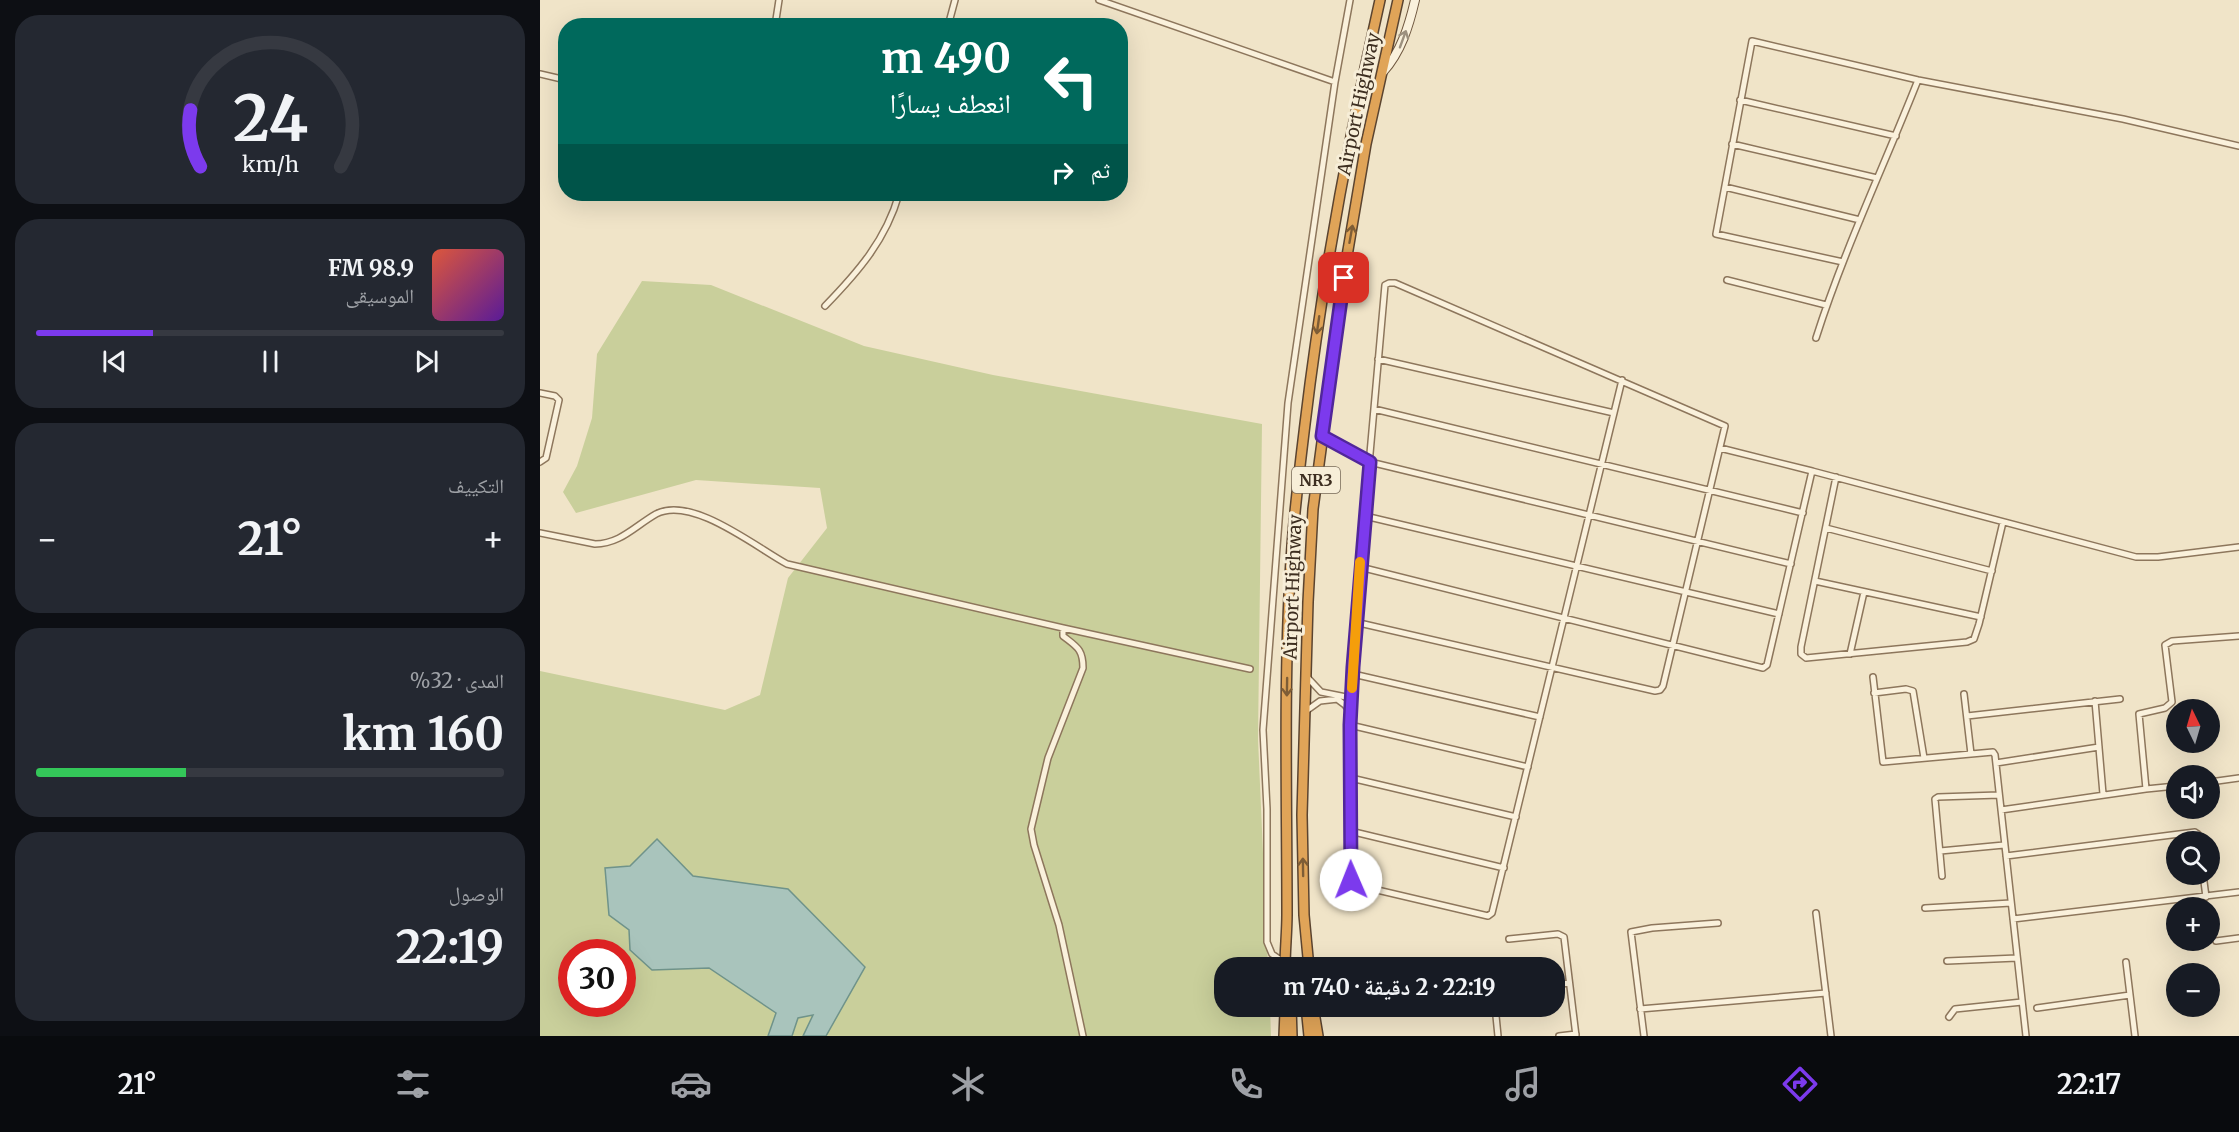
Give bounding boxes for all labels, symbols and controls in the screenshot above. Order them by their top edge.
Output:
street label: Airport Highway [1332,30,1385,178]
one-way arrow [1398,30,1409,49]
text: 490 m [881,32,1011,84]
icon: left [1032,42,1110,120]
text: 24 [232,80,308,158]
text: انعطف يسارًا [890,86,1011,120]
text: km/h [242,151,298,178]
icon: right [1046,156,1079,189]
text: ثم [1091,156,1110,184]
one-way arrow [1346,225,1357,244]
pin [1318,252,1369,303]
text: 98.9 FM [328,254,414,282]
icon: arrive [1327,261,1360,294]
text: الموسيقى [346,283,414,308]
one-way arrow [1312,315,1323,335]
icon: previous [98,345,131,378]
icon: pause [254,345,287,378]
icon: next [410,345,443,378]
road number: NR3 [1292,467,1340,493]
text: التكييف [448,473,504,498]
text: 21° [237,511,303,567]
street label: Airport Highway [1278,513,1307,661]
text: − [36,519,58,560]
text: + [482,519,504,560]
text: المدى · 32% [410,668,504,693]
one-way arrow [1281,676,1293,696]
north arrow [2166,699,2220,753]
map controls [2166,699,2220,1017]
text: 160 km [342,706,504,762]
button: sound [2166,765,2220,819]
button: search [2166,831,2220,885]
position arrow [1319,848,1383,912]
one-way arrow [1297,858,1309,878]
text: الوصول [449,881,504,906]
button: + [2166,897,2220,951]
text: 22:19 [395,919,504,975]
speed limit sign: 30 [558,939,636,1017]
button: − [2166,963,2220,1017]
text: 22:19 · 2 دقيقة · 740 m [1283,973,1496,1001]
icon: filters [392,1063,434,1105]
icon: car [670,1063,712,1105]
icon: climate [947,1063,989,1105]
icon: phone [1225,1063,1267,1105]
icon: music [1502,1063,1544,1105]
icon: directions [1779,1063,1821,1105]
text: 21° [118,1067,157,1101]
text: 22:17 [2057,1067,2121,1101]

